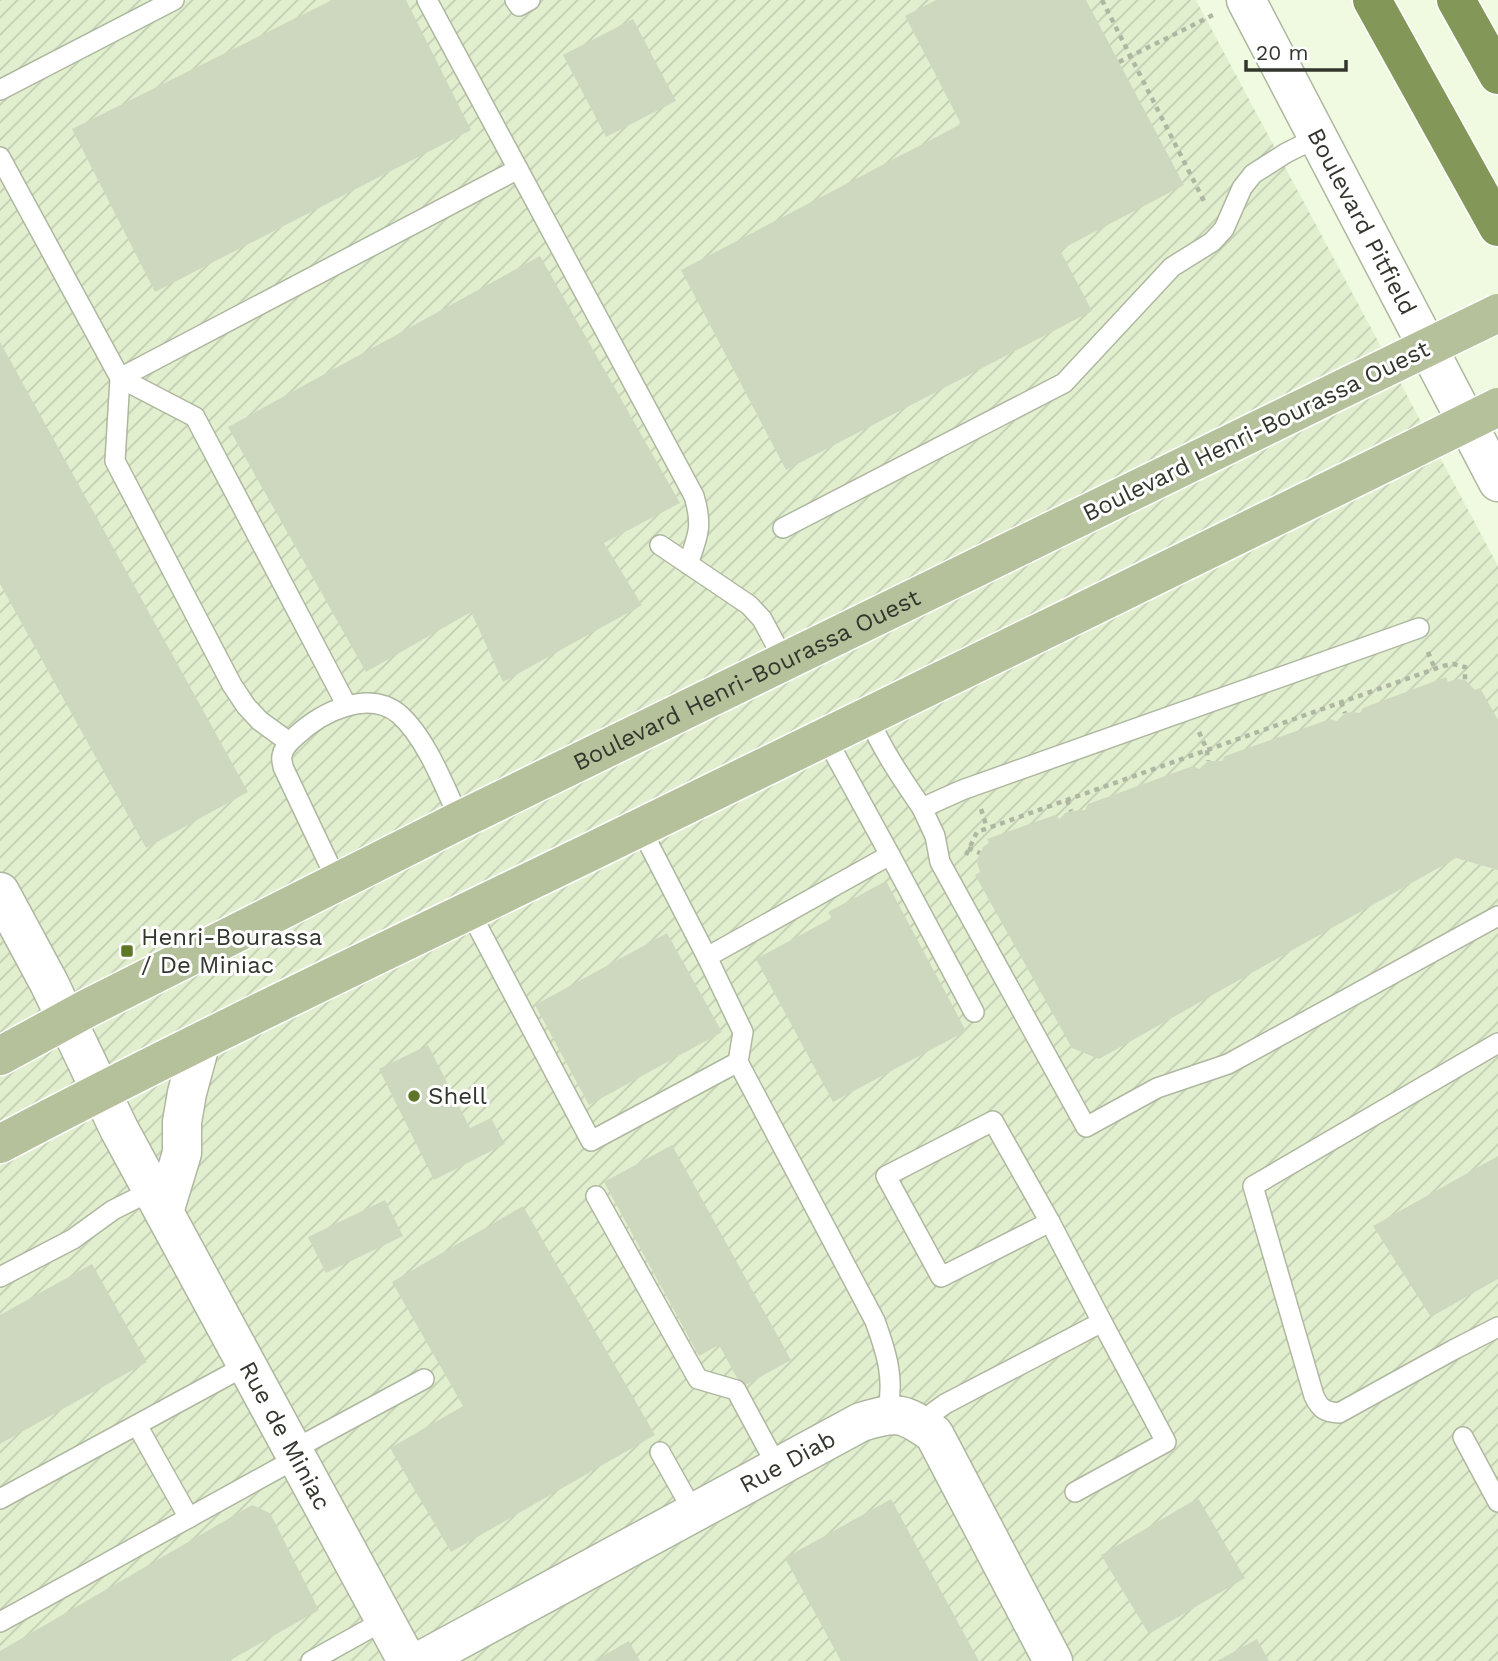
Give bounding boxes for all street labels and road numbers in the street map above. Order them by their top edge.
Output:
street label: Boulevard Pitfield [1301,123,1422,320]
street label: Boulevard Henri-Bourassa Ouest [1078,335,1434,527]
street label: Boulevard Henri-Bourassa Ouest [569,583,925,777]
street label: Rue de Miniac [233,1357,337,1515]
street label: Rue Diab [735,1425,840,1499]

